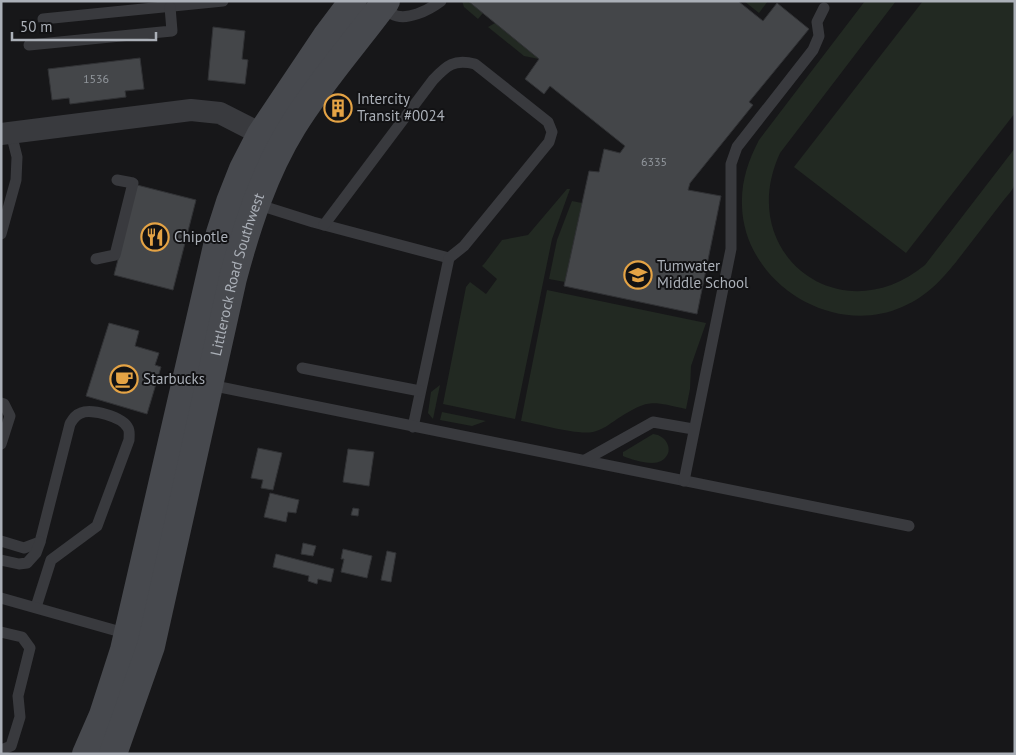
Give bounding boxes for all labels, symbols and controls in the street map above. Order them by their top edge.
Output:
scale bar [12,10,156,42]
text: 50 m [20,17,53,36]
house number: 1536 [83,71,109,86]
place label: Intercity Transit #0024 [357,89,445,125]
building icon: Intercity Transit #0024 [323,93,353,123]
house number: 6335 [641,154,667,169]
street label: Littlerock Road Southwest [206,190,268,357]
restaurant icon: Chipotle [140,222,170,252]
place label: Chipotle [174,227,228,246]
place label: Tumwater Middle School [657,256,749,292]
school or university icon: Tumwater Middle School [623,260,653,290]
cafe icon: Starbucks [109,364,139,394]
place label: Starbucks [143,369,205,388]

